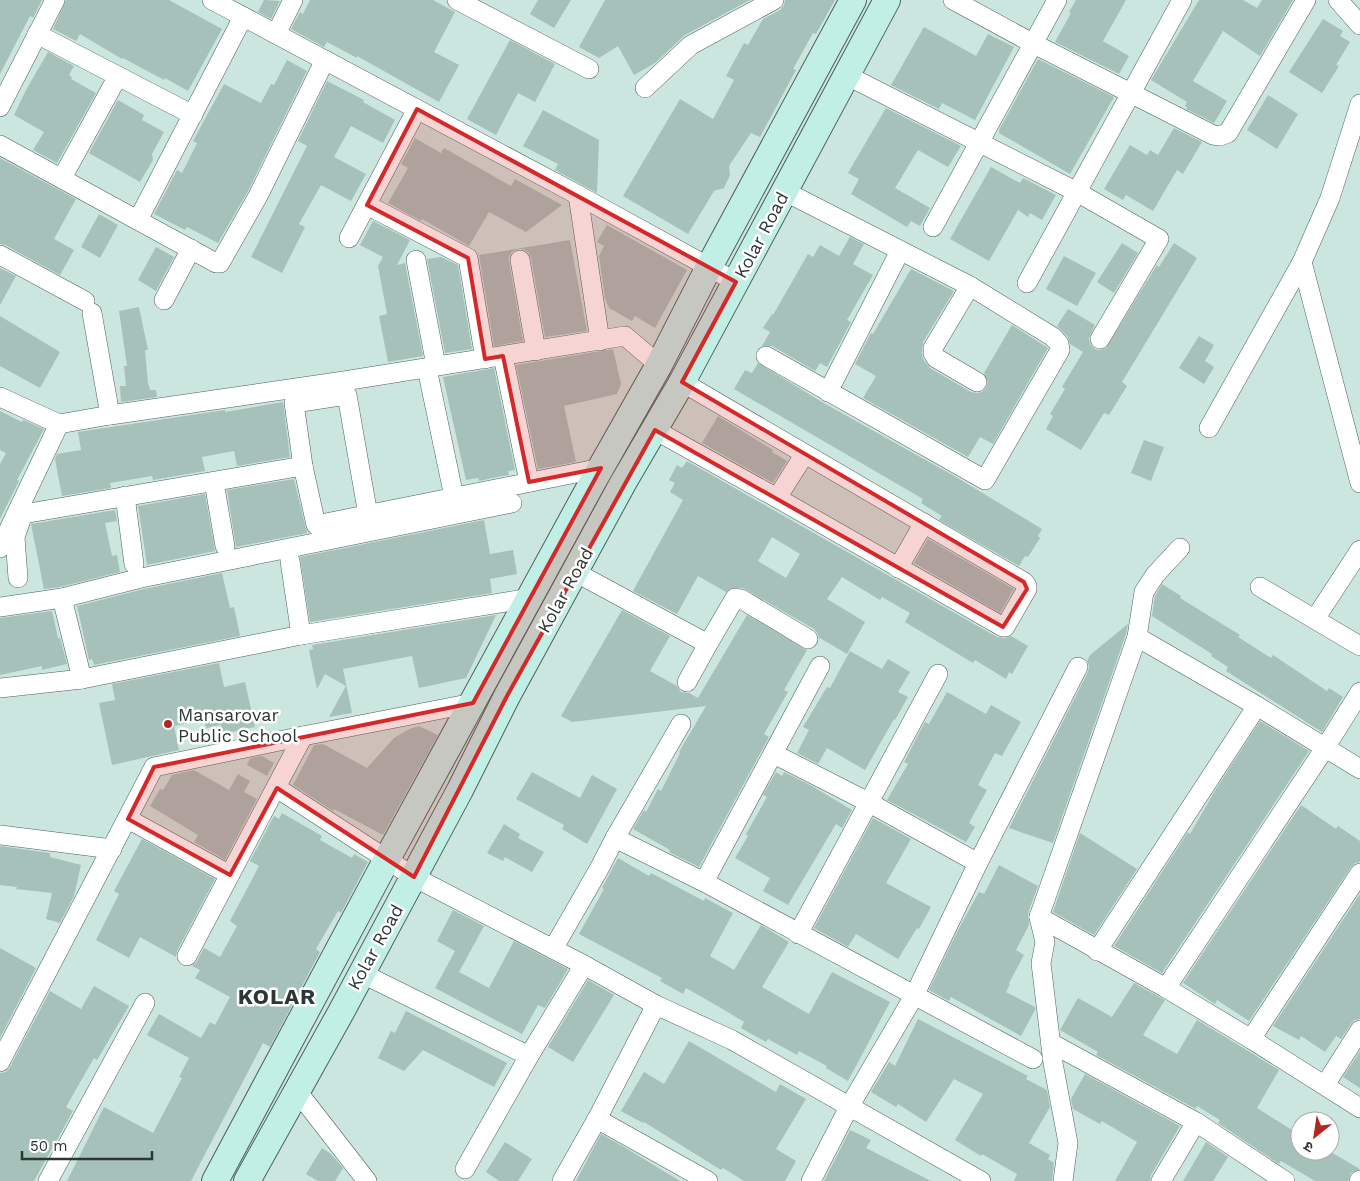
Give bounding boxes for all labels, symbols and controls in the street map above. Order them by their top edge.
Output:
street label: Kolar Road [730,188,792,282]
street label: Kolar Road [533,544,597,636]
place label: Mansarovar Public School [178,704,298,746]
marker: Mansarovar Public School [162,718,174,730]
street label: Kolar Road [343,901,407,993]
district label: KOLAR [238,984,316,1009]
north arrow [1290,1111,1340,1161]
scale bar [22,1128,152,1160]
text: 50 m [30,1137,67,1155]
text: उ [1300,1138,1316,1156]

